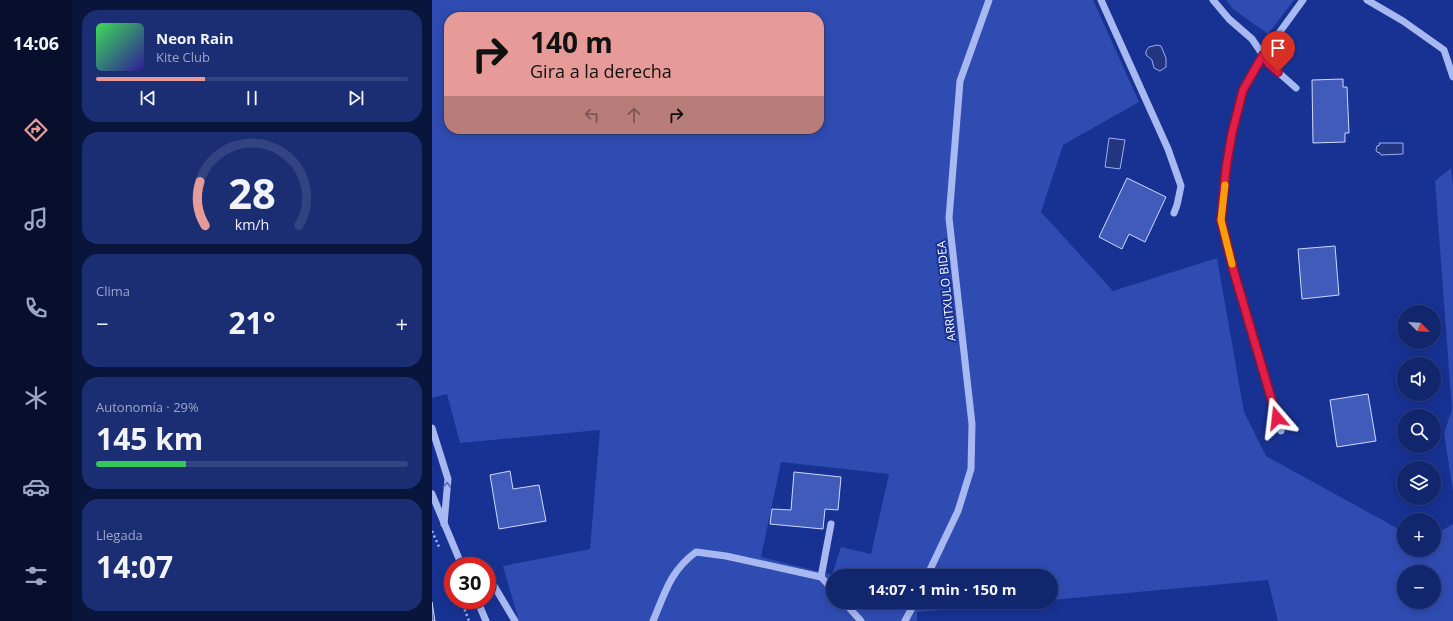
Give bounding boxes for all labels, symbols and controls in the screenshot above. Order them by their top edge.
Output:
text: 140 m [530,23,613,61]
text: Neon Rain [156,28,234,48]
icon: right [464,28,516,80]
text: 14:06 [13,31,59,55]
pin [1261,31,1295,72]
icon: arrive [1267,37,1289,59]
text: Kite Club [156,48,210,66]
text: Gira a la derecha [530,59,672,83]
icon: previous [137,87,159,109]
icon: pause [241,87,263,109]
icon: next [345,87,367,109]
icon: left [581,104,603,126]
icon: ahead [623,104,645,126]
icon: right [665,104,687,126]
icon: directions [22,116,50,144]
text: 28 [228,165,276,221]
icon: music [22,205,50,233]
text: km/h [235,215,269,234]
street label: ARRITXULO BIDEA [932,240,960,342]
text: Clima [96,282,130,300]
icon: phone [22,294,50,322]
text: 21° [228,302,276,343]
north arrow [1397,305,1441,349]
map controls [1397,305,1441,609]
text: − [96,308,109,338]
text: + [395,308,408,338]
button: sound [1397,357,1441,401]
icon: climate [22,384,50,412]
position arrow [1256,397,1298,439]
text: Autonomía · 29% [96,398,199,416]
button: search [1397,409,1441,453]
text: 145 km [96,418,203,459]
button: layers [1397,461,1441,505]
icon: car [22,473,50,501]
one-way arrow [443,482,451,488]
button: + [1397,513,1441,557]
text: Llegada [96,526,143,544]
text: 14:07 [96,546,173,587]
speed limit sign: 30 [444,557,496,609]
icon: filters [22,562,50,590]
button: − [1397,565,1441,609]
text: 14:07 · 1 min · 150 m [868,579,1016,599]

